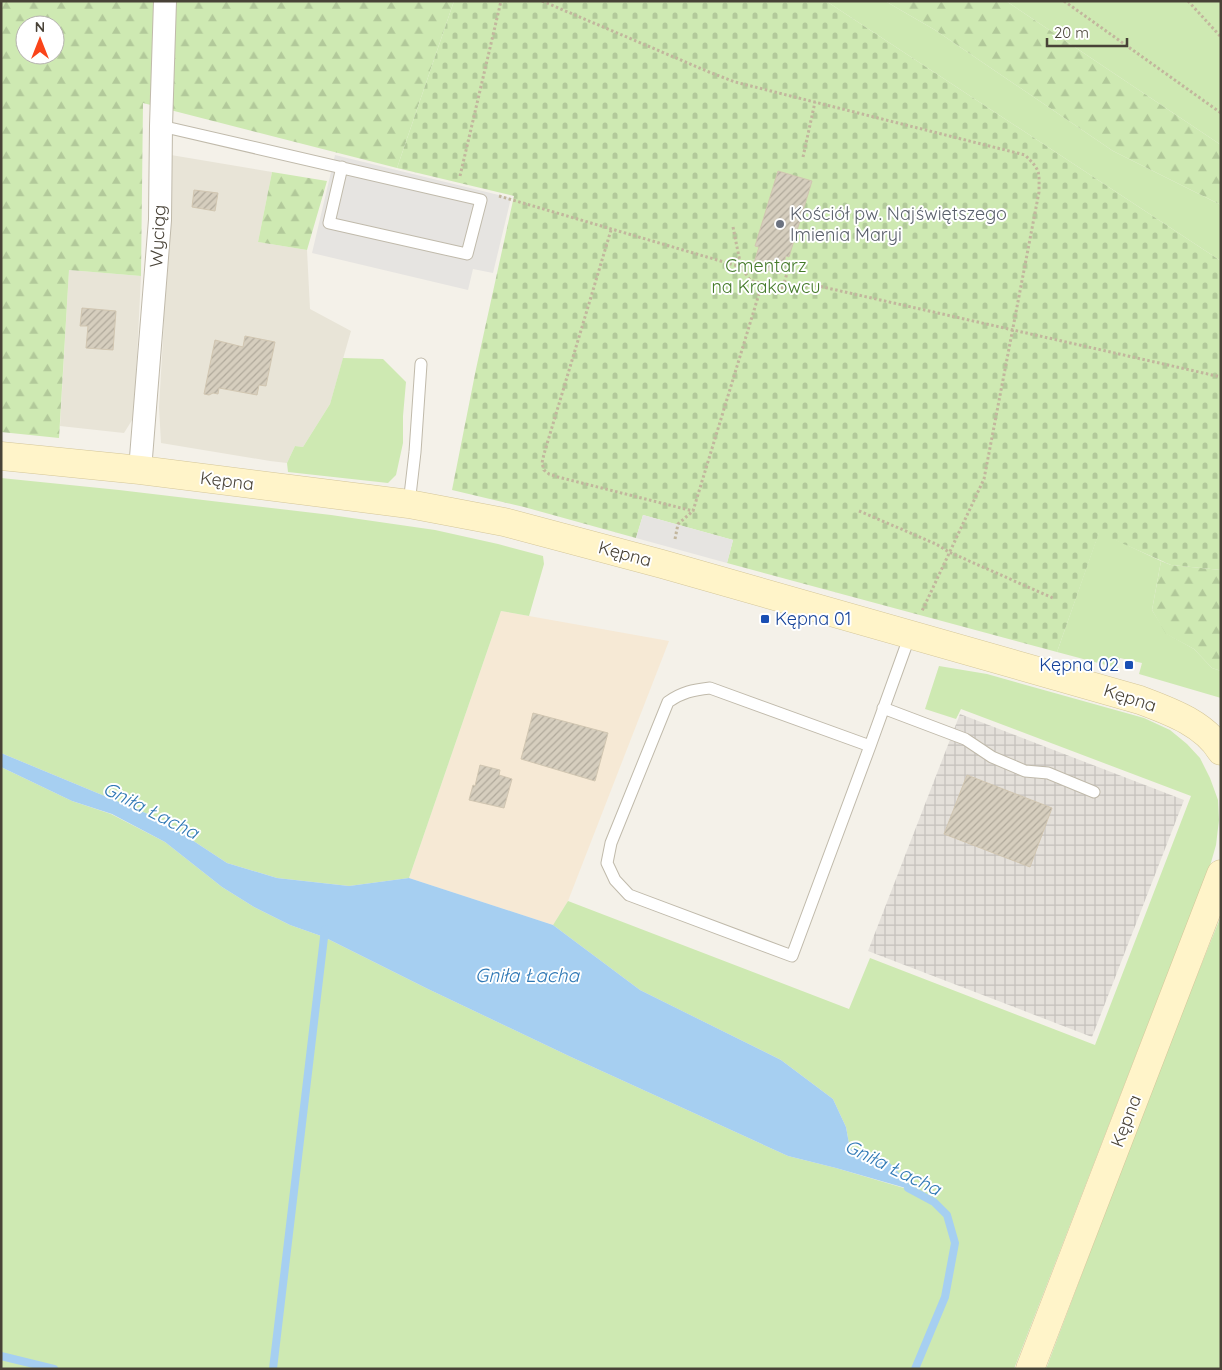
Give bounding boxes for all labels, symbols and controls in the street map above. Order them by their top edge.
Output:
north arrow [15,15,65,65]
scale bar [1047,15,1127,47]
text: N [35,18,45,36]
text: 20 m [1054,23,1089,42]
place label: Kościół pw. Najświętszego Imienia Maryi [790,202,1007,246]
street label: Wyciąg [144,204,171,268]
marker: Kościół pw. Najświętszego Imienia Maryi [774,218,786,230]
park label: Cmentarz na Krakowcu [711,254,821,298]
street label: Kępna [199,466,255,495]
street label: Kępna [596,535,654,572]
place label: Kępna 01 [775,607,851,630]
marker: Kępna 01 [759,613,771,625]
place label: Kępna 02 [1039,653,1119,676]
marker: Kępna 02 [1123,659,1135,671]
street label: Kępna [1101,678,1159,717]
water label: Gniła Łacha [99,776,204,845]
water label: Gniła Łacha [475,963,580,987]
street label: Kępna [1105,1091,1146,1150]
water label: Gniła Łacha [841,1133,946,1201]

